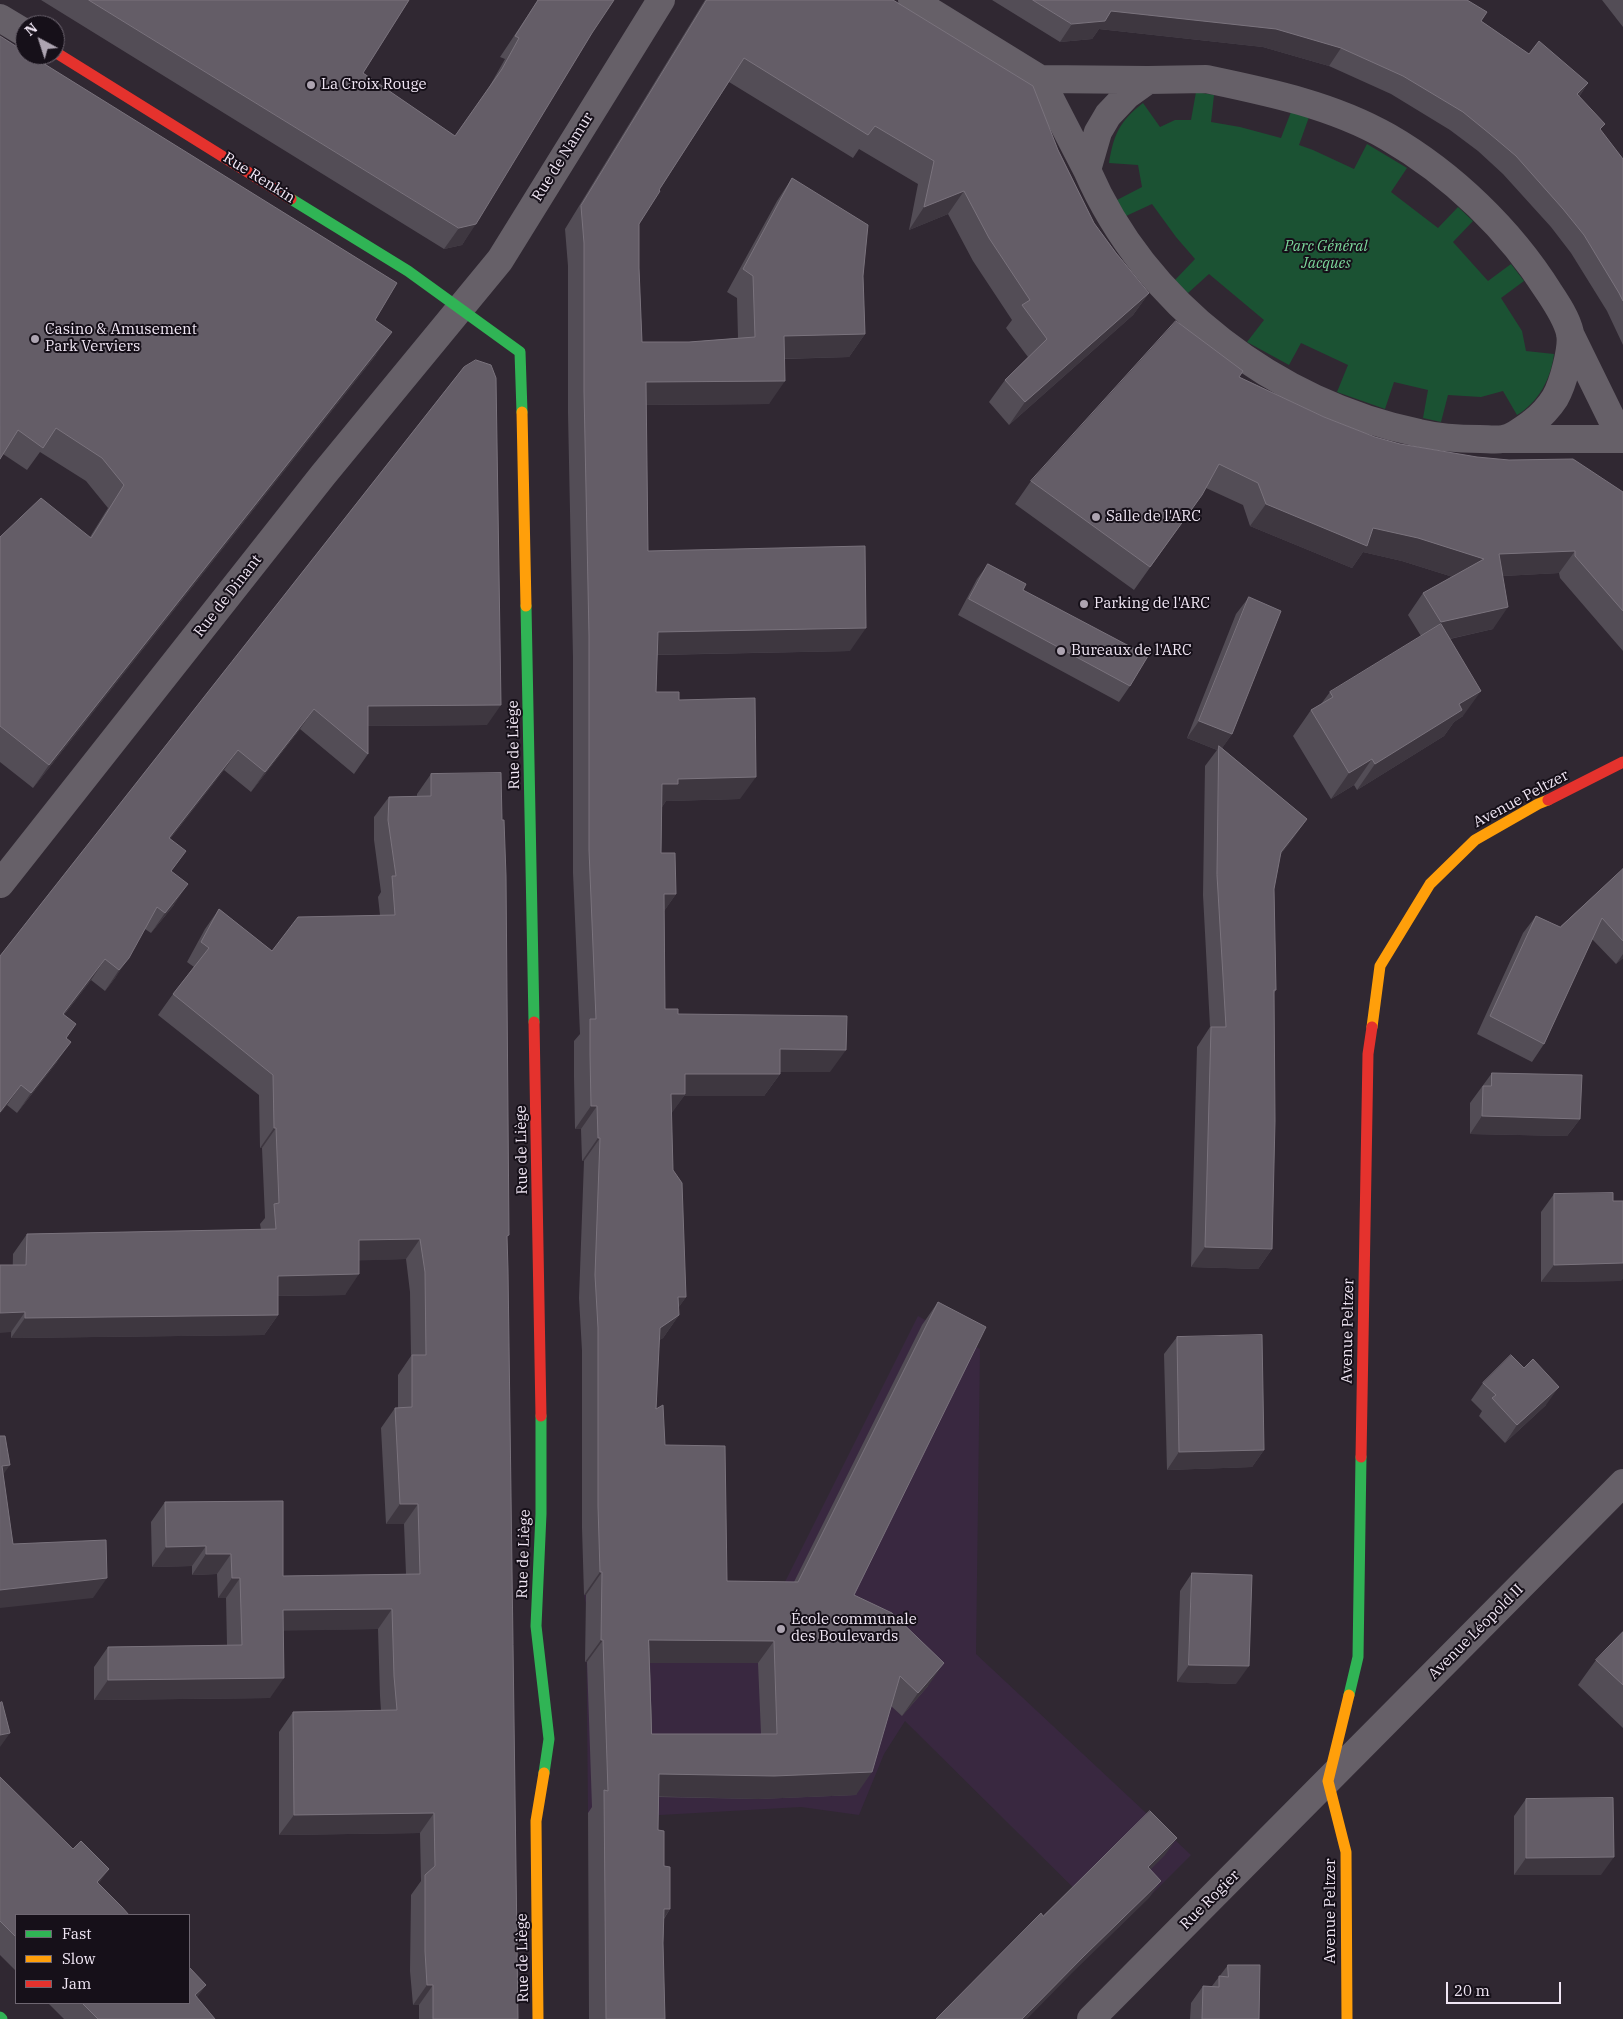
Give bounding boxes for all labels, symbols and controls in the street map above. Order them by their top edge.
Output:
north arrow [15,15,65,65]
text: N [21,19,41,40]
place label: La Croix Rouge [321,76,427,94]
marker: La Croix Rouge [305,79,317,91]
street label: Rue de Namur [528,109,598,205]
street label: Rue Renkin [220,149,298,207]
park label: Parc Général Jacques [1284,238,1368,273]
place label: Casino & Amusement Park Verviers [45,321,197,356]
marker: Casino & Amusement Park Verviers [29,333,41,345]
place label: Salle de l'ARC [1106,508,1201,526]
marker: Salle de l'ARC [1090,511,1102,523]
street label: Rue de Dinant [190,551,266,641]
place label: Parking de l'ARC [1094,595,1210,613]
marker: Parking de l'ARC [1078,598,1090,610]
place label: Bureaux de l'ARC [1071,642,1192,660]
marker: Bureaux de l'ARC [1055,645,1067,657]
street label: Rue de Liège [504,700,524,790]
street label: Avenue Peltzer [1470,766,1572,832]
street label: Rue de Liège [512,1105,532,1195]
street label: Avenue Peltzer [1338,1278,1358,1384]
street label: Rue de Liège [513,1509,535,1599]
street label: Avenue Léopold II [1425,1581,1527,1683]
place label: École communale des Boulevards [791,1611,917,1646]
marker: École communale des Boulevards [775,1623,787,1635]
street label: Avenue Peltzer [1322,1858,1340,1964]
street label: Rue Rogier [1177,1867,1243,1933]
street label: Rue de Liège [513,1913,533,2003]
legend [15,1914,190,2004]
text: Fast [62,1924,92,1943]
text: Slow [62,1949,95,1968]
scale bar [1448,1972,1563,2004]
text: Jam [62,1974,91,1993]
text: 20 m [1454,1981,1490,2000]

